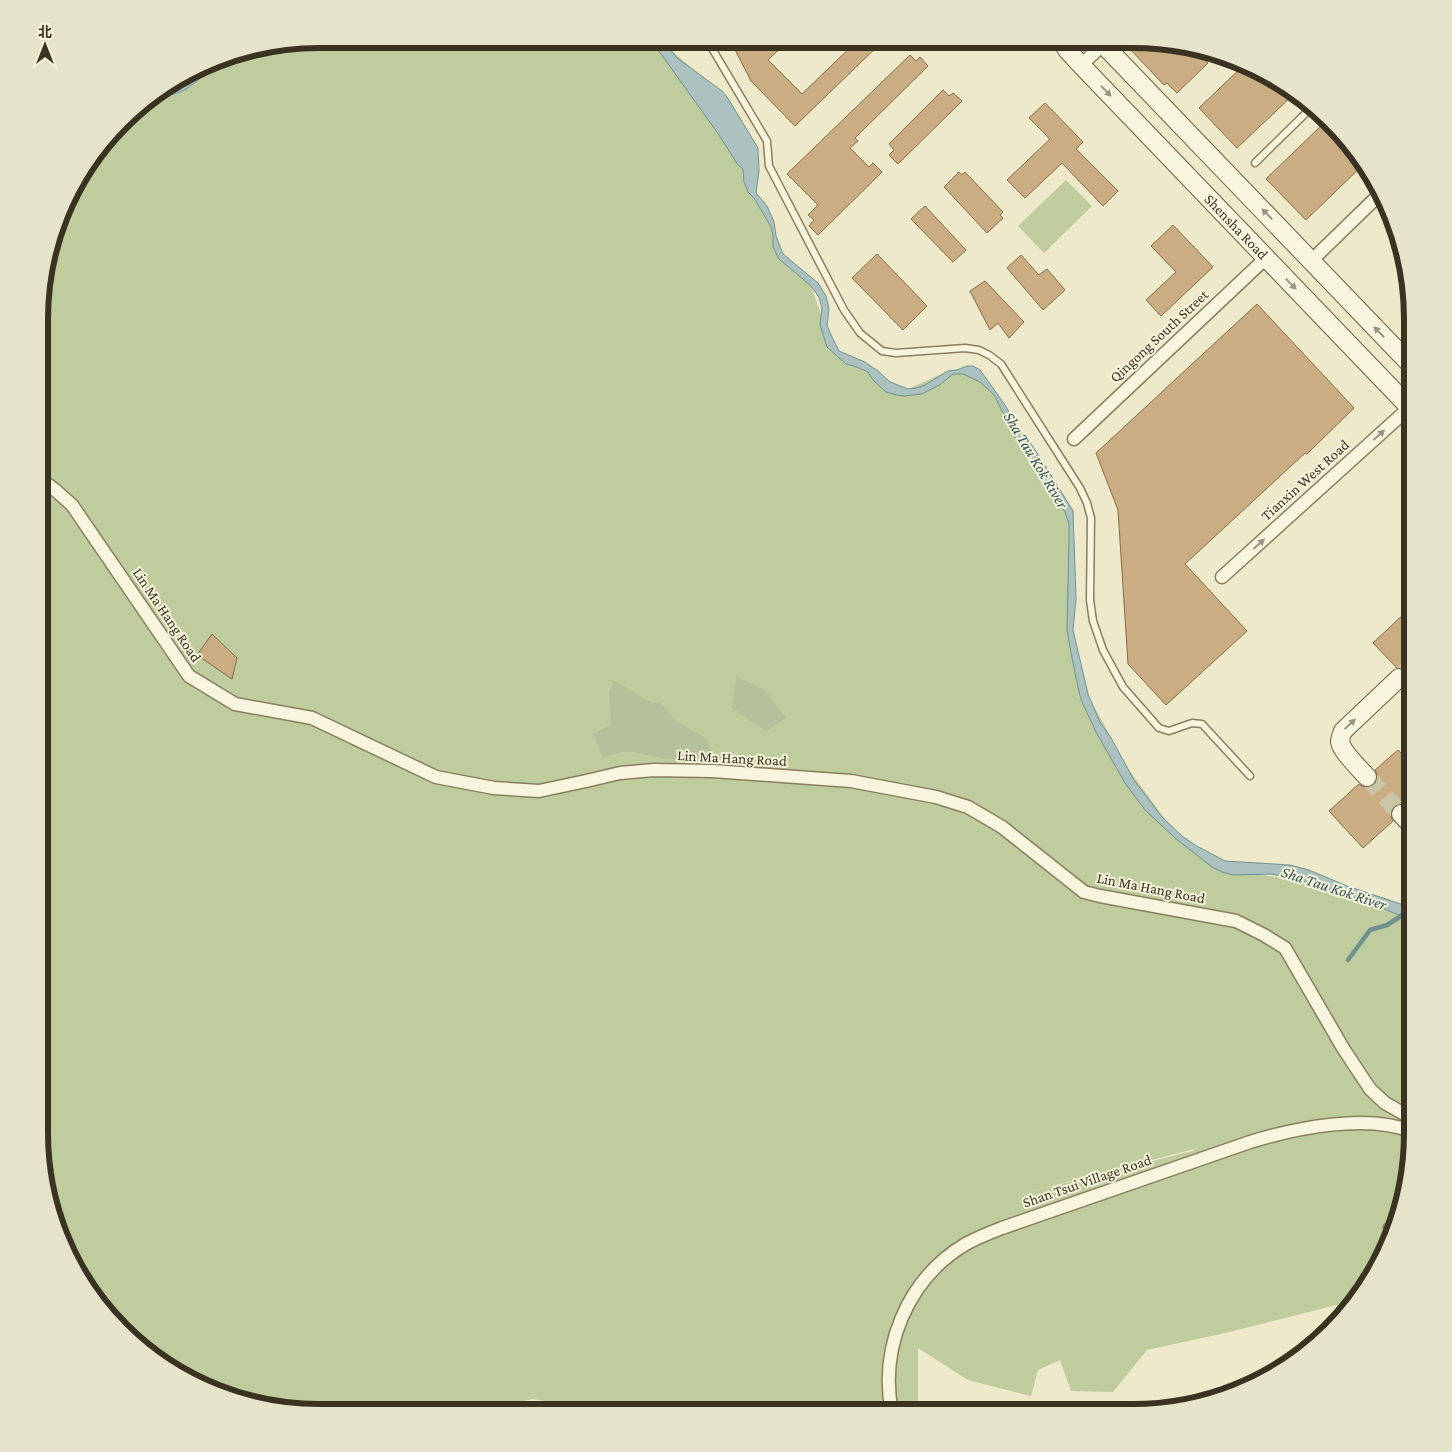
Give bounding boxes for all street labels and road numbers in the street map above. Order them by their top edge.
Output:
street label: Shensha Road [1201,191,1271,263]
street label: Qingong South Street [1107,286,1213,386]
street label: Tianxin West Road [1258,436,1352,524]
street label: Lin Ma Hang Road [129,565,204,666]
street label: Lin Ma Hang Road [677,747,787,770]
street label: Lin Ma Hang Road [1095,870,1207,907]
street label: Shan Tsui Village Road [1021,1151,1154,1212]

